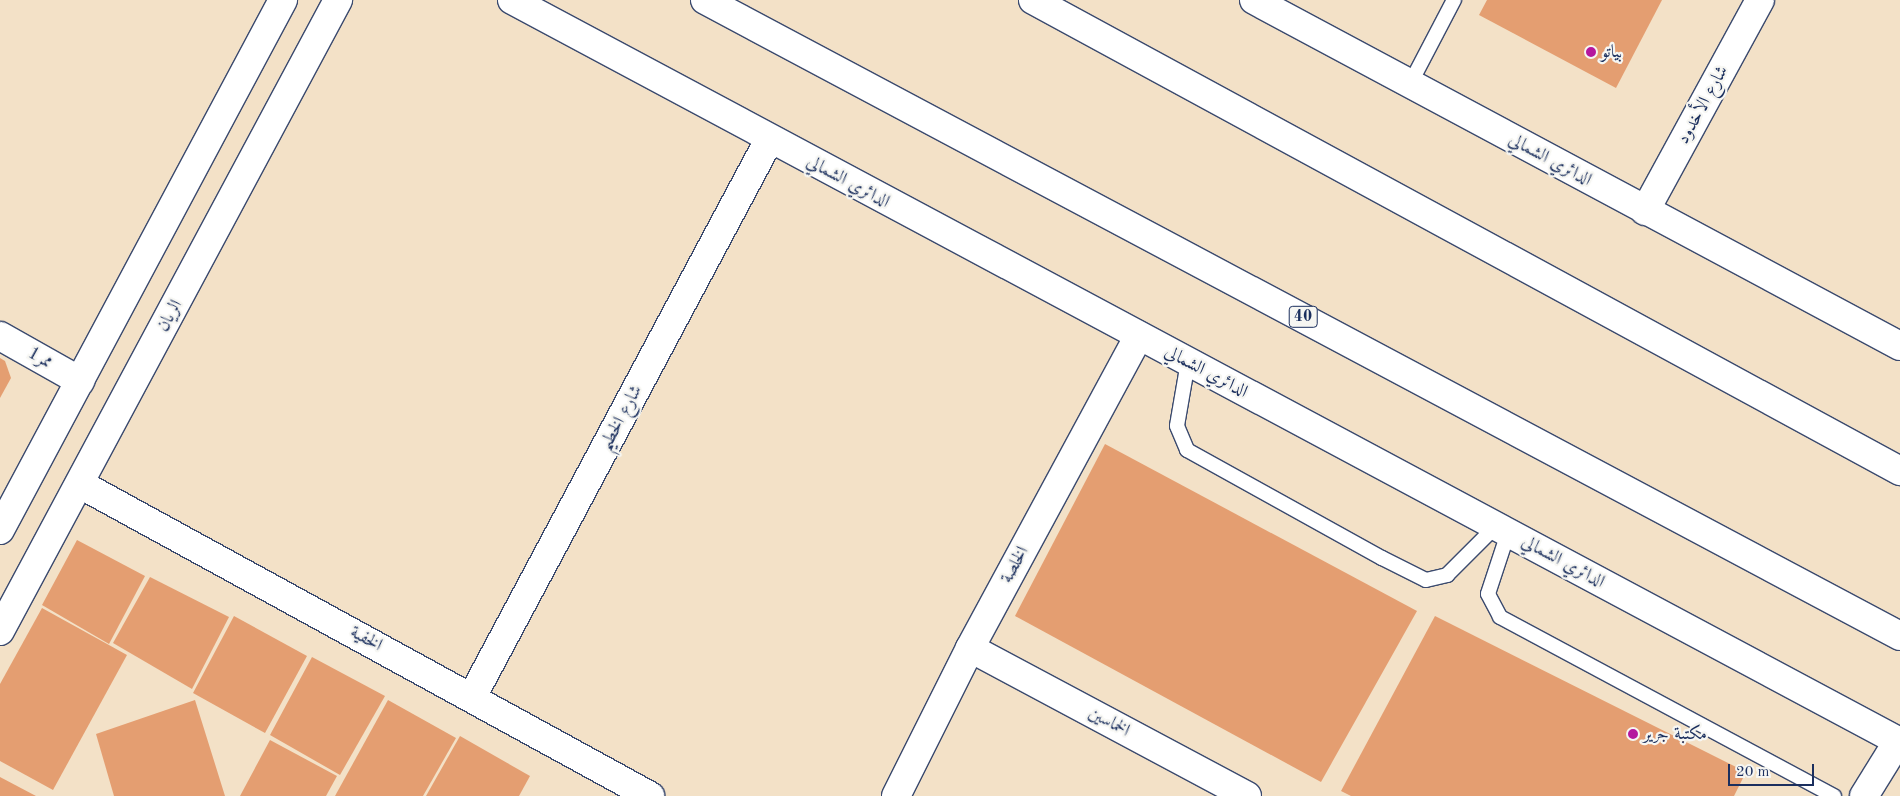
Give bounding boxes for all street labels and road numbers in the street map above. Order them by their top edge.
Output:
street label: شارع الأخدود [1673,62,1733,148]
street label: الدائري الشمالي [1505,129,1595,191]
street label: الدائري الشمالي [803,151,893,213]
street label: الريان [153,296,187,336]
road number: 40 [1288,304,1318,330]
street label: الدائري الشمالي [1161,341,1251,403]
street label: ممر1 [24,343,56,373]
street label: شارع الخطيم [595,381,647,455]
street label: الدائري الشمالي [1518,531,1608,593]
street label: الخلصة [996,543,1034,587]
street label: الخفية [346,622,386,656]
street label: الخماسين [1085,702,1133,742]

